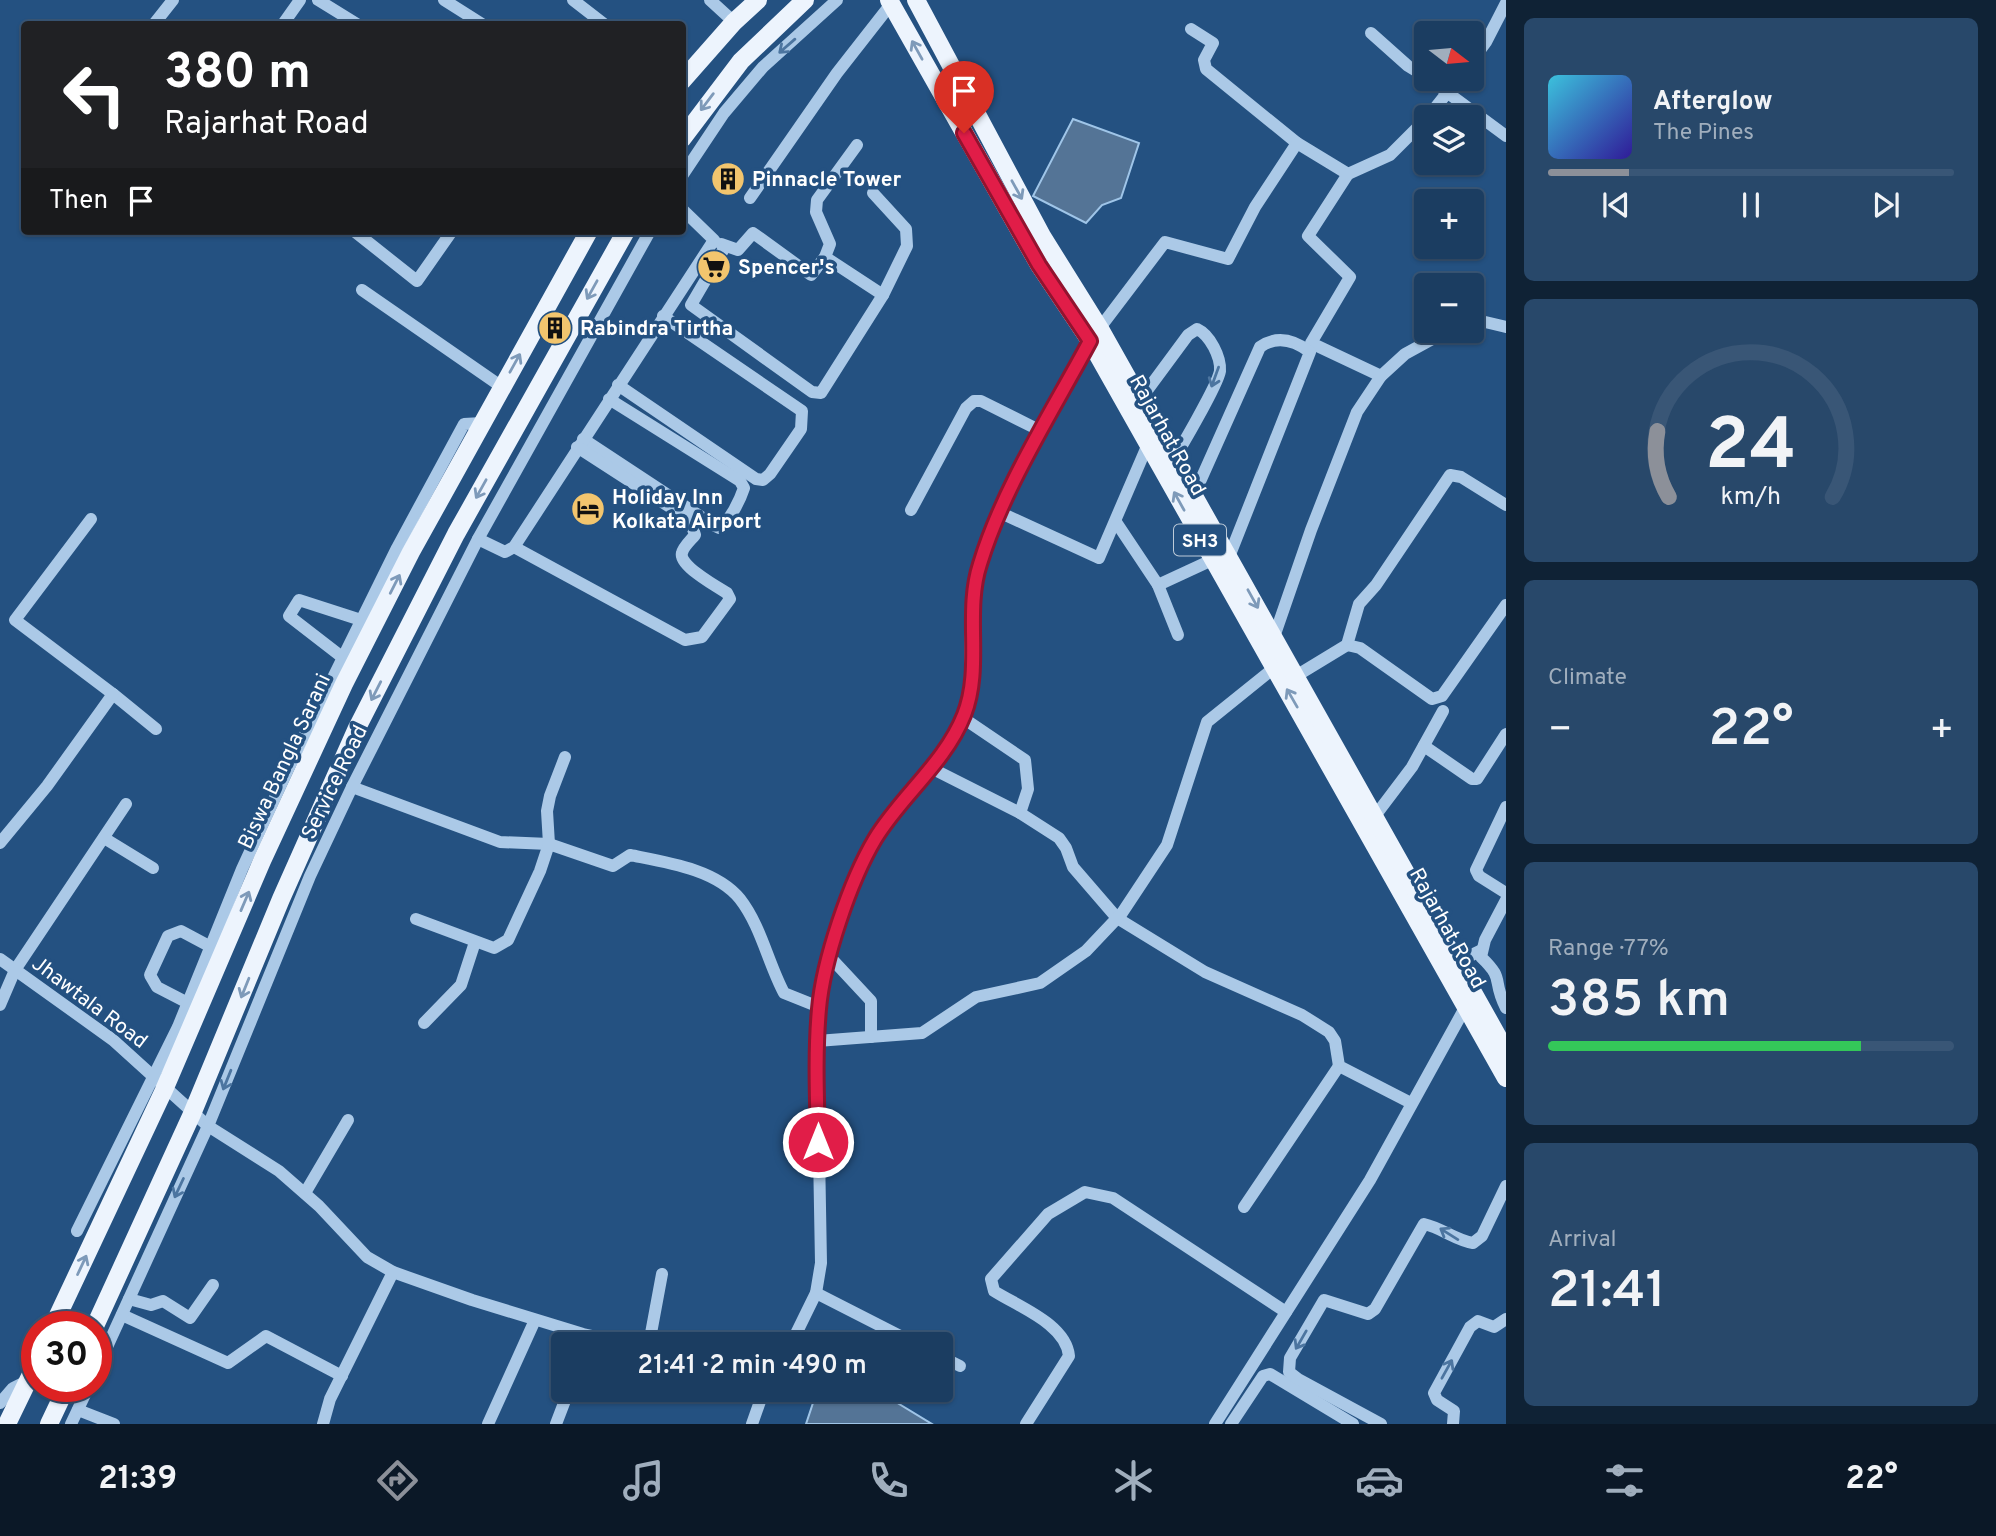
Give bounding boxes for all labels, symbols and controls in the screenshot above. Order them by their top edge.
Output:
north arrow [1414,21,1484,91]
map controls [1414,21,1484,343]
one-way arrow [778,38,796,54]
one-way arrow [910,40,924,60]
text: 380 m [164,44,311,106]
icon: left [49,49,140,140]
pin [934,61,994,133]
icon: arrive [945,72,983,110]
text: Afterglow [1653,86,1773,119]
one-way arrow [700,92,714,111]
text: Rajarhat Road [164,105,369,145]
button: layers [1414,105,1484,175]
text: The Pines [1653,119,1754,148]
building icon: Pinnacle Tower [709,160,747,198]
place label: Pinnacle Tower [752,167,902,194]
one-way arrow [1011,179,1024,200]
icon: arrive [122,182,160,220]
text: Then [49,185,108,218]
icon: previous [1597,186,1635,224]
icon: pause [1732,186,1770,224]
icon: next [1867,186,1905,224]
button: + [1414,189,1484,259]
supermarket icon: Spencer's [695,248,733,286]
place label: Spencer's [738,255,835,282]
button: − [1414,273,1484,343]
one-way arrow [585,279,598,300]
building icon: Rabindra Tirtha [536,309,574,347]
place label: Rabindra Tirtha [580,316,733,343]
one-way arrow [509,353,522,374]
one-way arrow [1208,366,1220,388]
street label: Rajarhat Road [1122,370,1211,501]
text: 24 [1705,403,1797,495]
one-way arrow [474,478,488,498]
text: km/h [1721,482,1781,514]
place label: Holiday Inn Kolkata Airport [612,485,762,536]
hotel icon: Holiday Inn Kolkata Airport [569,490,607,528]
one-way arrow [1172,491,1186,511]
road number: SH3 [1174,524,1226,555]
one-way arrow [389,574,402,595]
one-way arrow [1246,589,1260,609]
text: Climate [1548,664,1627,693]
street label: Biswa Bangla Sarani [233,670,338,854]
one-way arrow [369,680,383,700]
one-way arrow [1285,688,1298,709]
text: 22° [1708,698,1794,764]
text: − [1548,707,1573,756]
text: + [1929,707,1954,756]
street label: Service Road [296,721,375,844]
street label: Rajarhat Road [1402,863,1491,994]
one-way arrow [239,890,252,912]
text: Range · 77% [1548,935,1669,964]
street label: Jhawtala Road [26,951,152,1056]
text: 385 km [1548,969,1730,1035]
one-way arrow [237,977,250,998]
one-way arrow [219,1069,232,1091]
position arrow [781,1105,855,1179]
one-way arrow [172,1177,185,1198]
text: Arrival [1548,1226,1617,1255]
one-way arrow [1440,1227,1459,1242]
one-way arrow [76,1255,89,1276]
text: 21:41 [1548,1260,1666,1326]
speed limit sign: 30 [21,1311,112,1402]
one-way arrow [1294,1330,1308,1350]
text: 21:41 · 2 min · 490 m [637,1350,867,1383]
one-way arrow [1441,1359,1454,1380]
icon: directions [373,1456,422,1505]
icon: music [619,1456,668,1505]
icon: phone [864,1456,913,1505]
icon: climate [1109,1456,1158,1505]
icon: car [1355,1456,1404,1505]
icon: filters [1600,1456,1649,1505]
text: 21:39 [98,1460,177,1500]
text: 22° [1845,1460,1898,1500]

